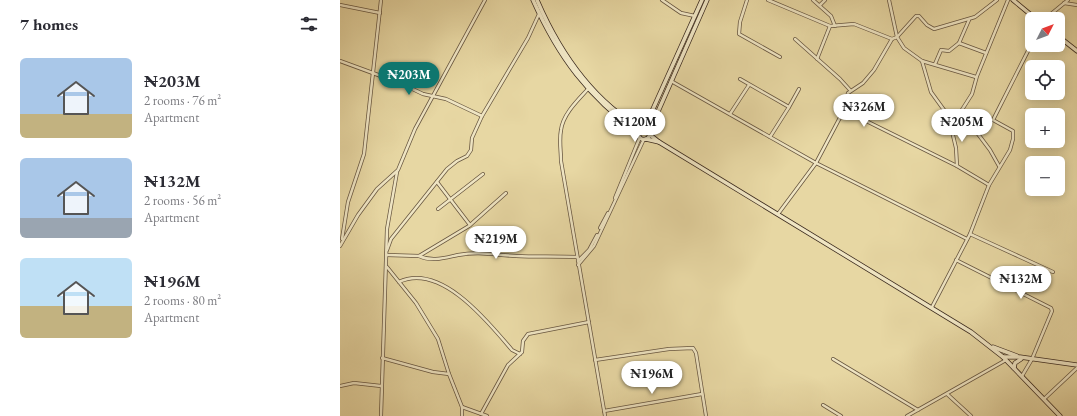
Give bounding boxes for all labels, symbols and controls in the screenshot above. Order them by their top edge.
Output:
north arrow [1025,12,1065,52]
map controls [1025,12,1065,196]
text: 7 homes [20,13,78,35]
icon: filters [298,13,320,35]
button: locate [1025,60,1065,100]
pin: ₦203M [381,62,437,96]
text: ₦203M [387,66,431,83]
text: ₦203M [144,70,201,92]
icon: home [52,74,100,122]
text: 2 rooms · 76 m² [144,92,221,109]
pin: ₦326M [836,94,892,128]
text: ₦326M [842,98,886,115]
button: + [1025,108,1065,148]
text: Apartment [144,109,199,126]
pin: ₦120M [607,109,663,143]
pin: ₦205M [934,109,990,143]
text: ₦120M [613,113,657,130]
text: ₦205M [940,113,984,130]
button: − [1025,156,1065,196]
text: ₦132M [144,170,201,192]
icon: home [52,174,100,222]
text: 2 rooms · 56 m² [144,192,221,209]
text: Apartment [144,209,199,226]
pin: ₦219M [468,226,524,260]
text: ₦219M [474,230,518,247]
pin: ₦132M [993,266,1049,300]
text: ₦196M [144,270,201,292]
text: ₦132M [999,270,1043,287]
icon: home [52,274,100,322]
text: 2 rooms · 80 m² [144,292,221,309]
text: Apartment [144,309,199,326]
pin: ₦196M [624,361,680,395]
text: ₦196M [630,365,674,382]

